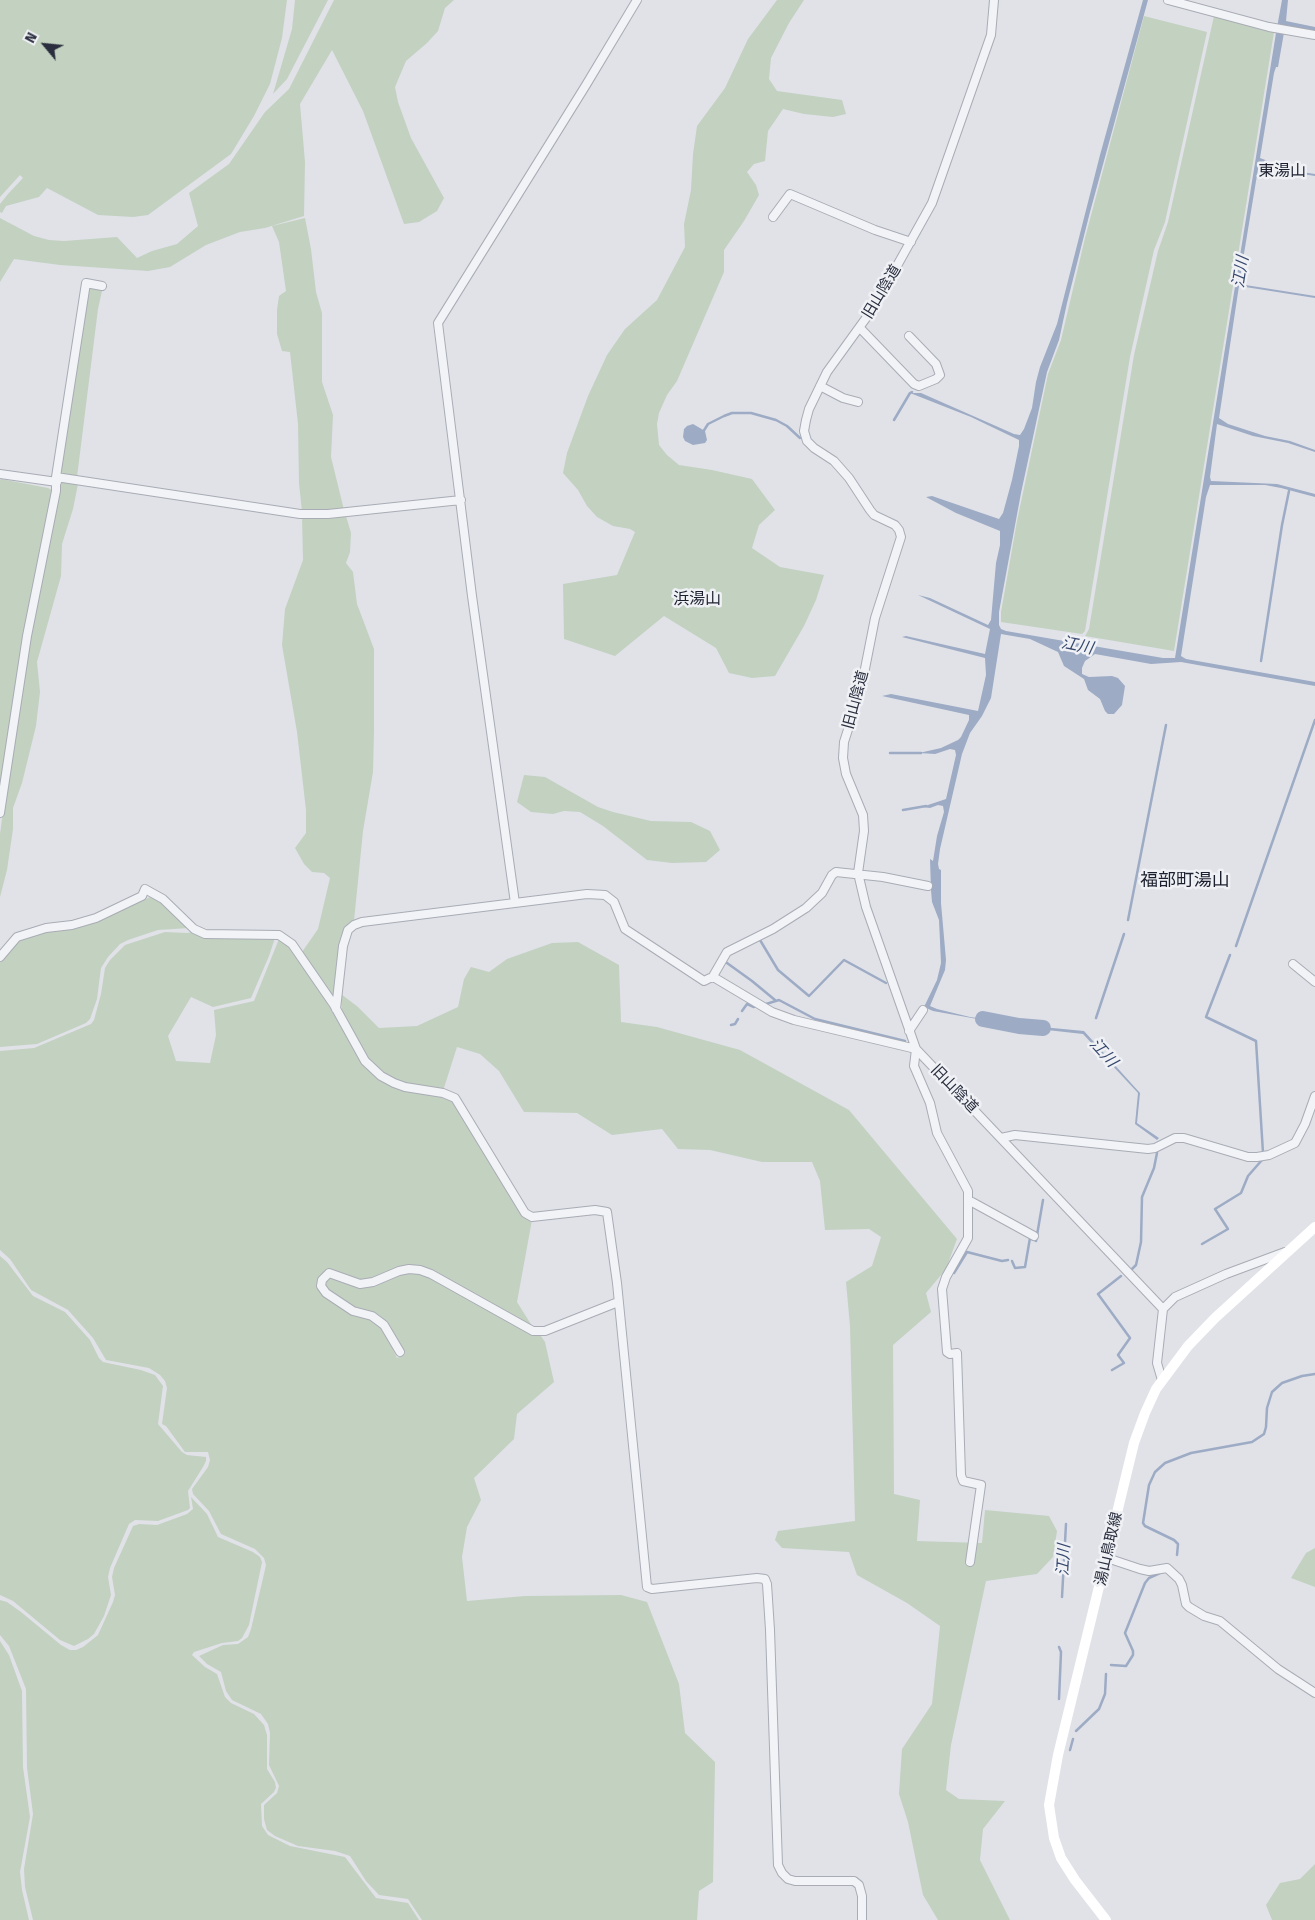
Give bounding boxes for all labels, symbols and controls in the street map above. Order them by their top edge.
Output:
north arrow [20,20,70,70]
text: N [22,30,41,46]
district label: 東湯山 [1258,162,1306,182]
water label: 江川 [1229,255,1253,289]
street label: 旧山陰道 [859,262,905,322]
district label: 浜湯山 [673,590,721,610]
water label: 江川 [1059,634,1095,658]
street label: 旧山陰道 [840,669,872,731]
district label: 福部町湯山 [1140,870,1230,892]
water label: 江川 [1085,1035,1121,1071]
street label: 旧山陰道 [927,1061,981,1117]
street label: 湯山鳥取線 [1092,1510,1126,1588]
water label: 江川 [1054,1544,1074,1576]

